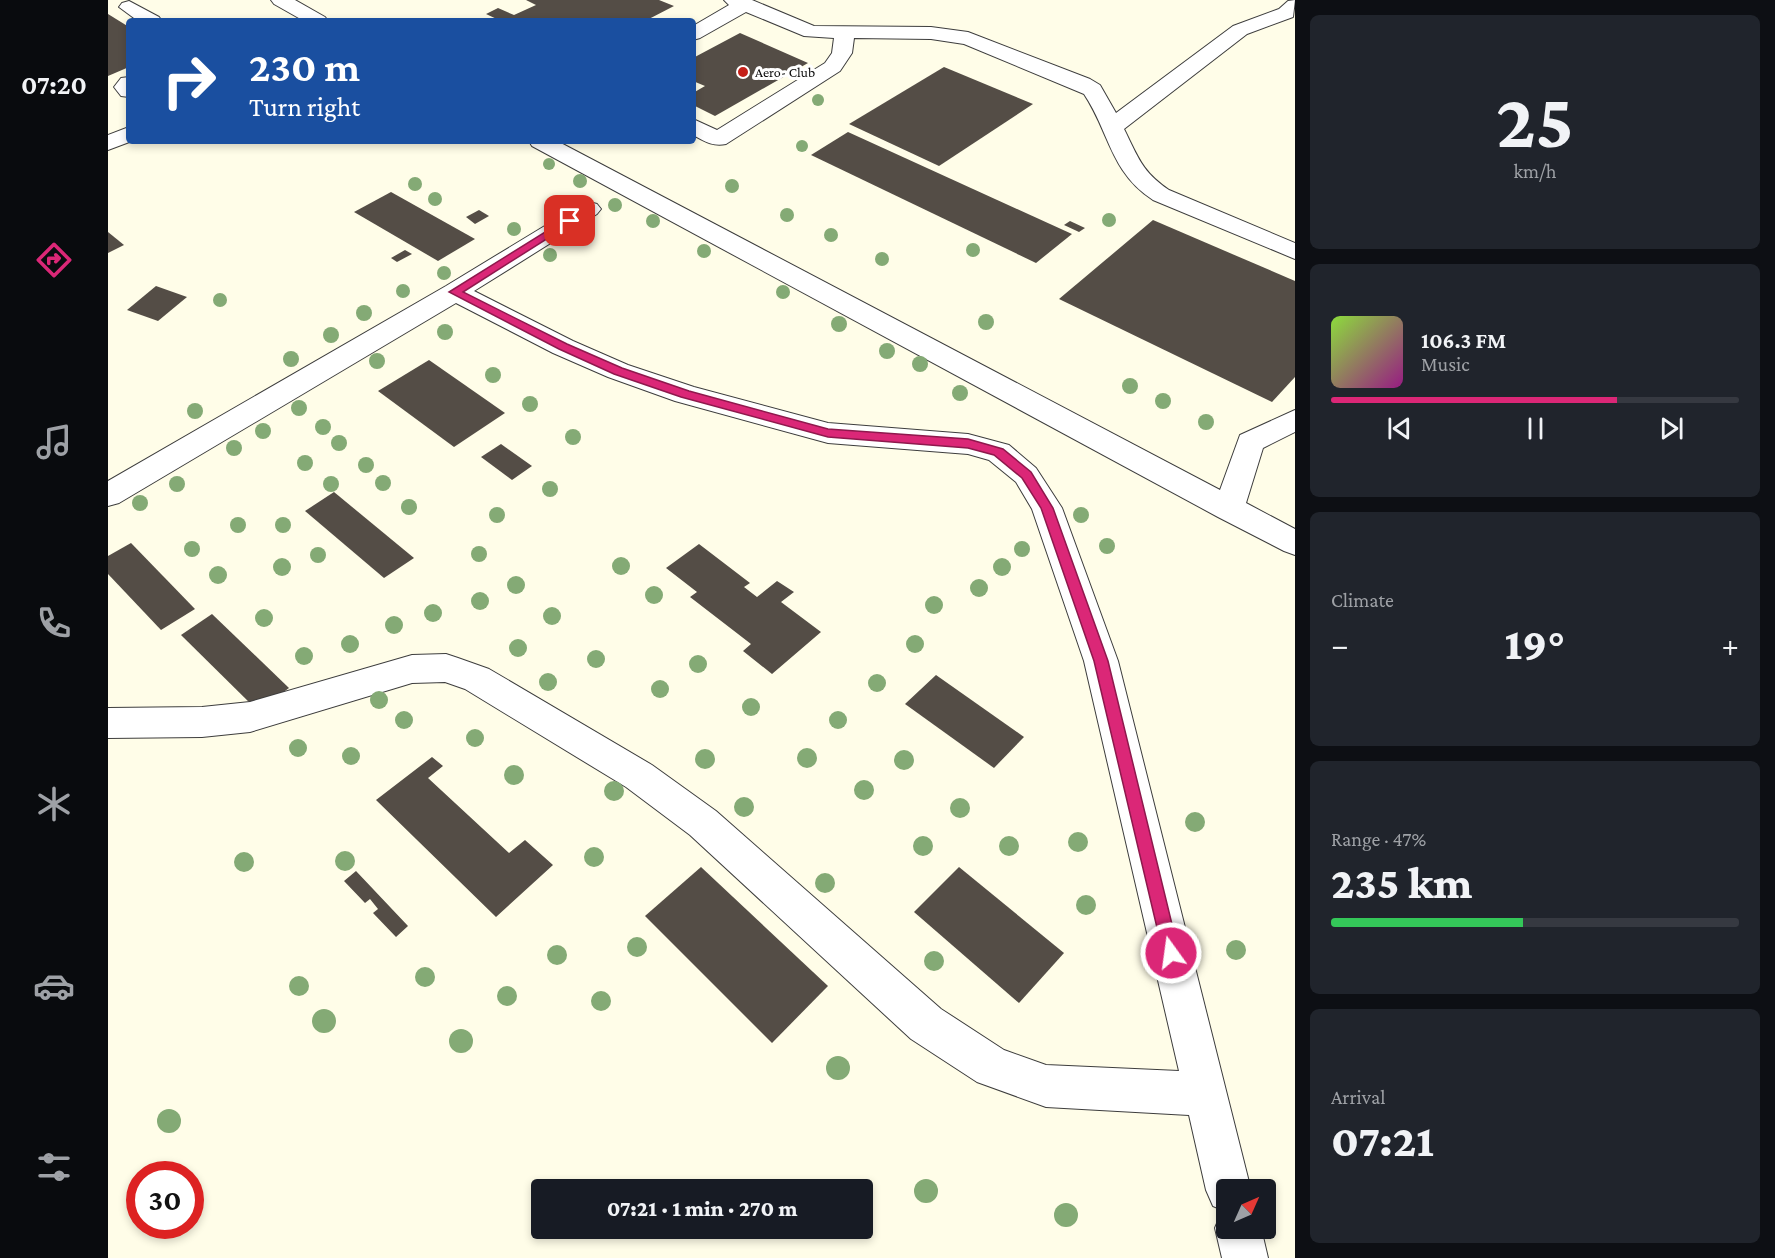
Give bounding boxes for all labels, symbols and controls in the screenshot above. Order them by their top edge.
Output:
icon: right [150,42,228,120]
text: 230 m [249,43,360,90]
place label: Aero- Club [755,64,815,80]
marker: Aero- Club [736,65,750,79]
text: 07:20 [21,70,87,100]
text: 25 [1496,77,1574,164]
text: Turn right [249,92,360,122]
text: km/h [1513,160,1557,182]
pin [544,195,595,246]
icon: arrive [553,204,586,237]
icon: directions [33,239,75,281]
text: 106.3 FM [1421,328,1506,353]
text: Music [1421,353,1470,375]
icon: previous [1383,412,1416,445]
icon: pause [1519,412,1552,445]
icon: next [1655,412,1688,445]
icon: music [33,421,75,463]
text: Climate [1331,589,1394,611]
icon: phone [33,602,75,644]
text: 19° [1505,619,1565,669]
text: − [1331,626,1348,663]
text: + [1722,626,1739,663]
icon: climate [33,783,75,825]
text: Range · 47% [1331,828,1426,850]
text: 235 km [1331,858,1472,908]
position arrow [1139,921,1203,985]
icon: car [33,965,75,1007]
text: Arrival [1331,1086,1385,1108]
text: 07:21 [1331,1116,1434,1166]
icon: filters [33,1146,75,1188]
speed limit sign: 30 [126,1161,204,1239]
north arrow [1216,1179,1276,1239]
map controls [1216,1179,1276,1239]
text: 07:21 · 1 min · 270 m [607,1196,797,1221]

